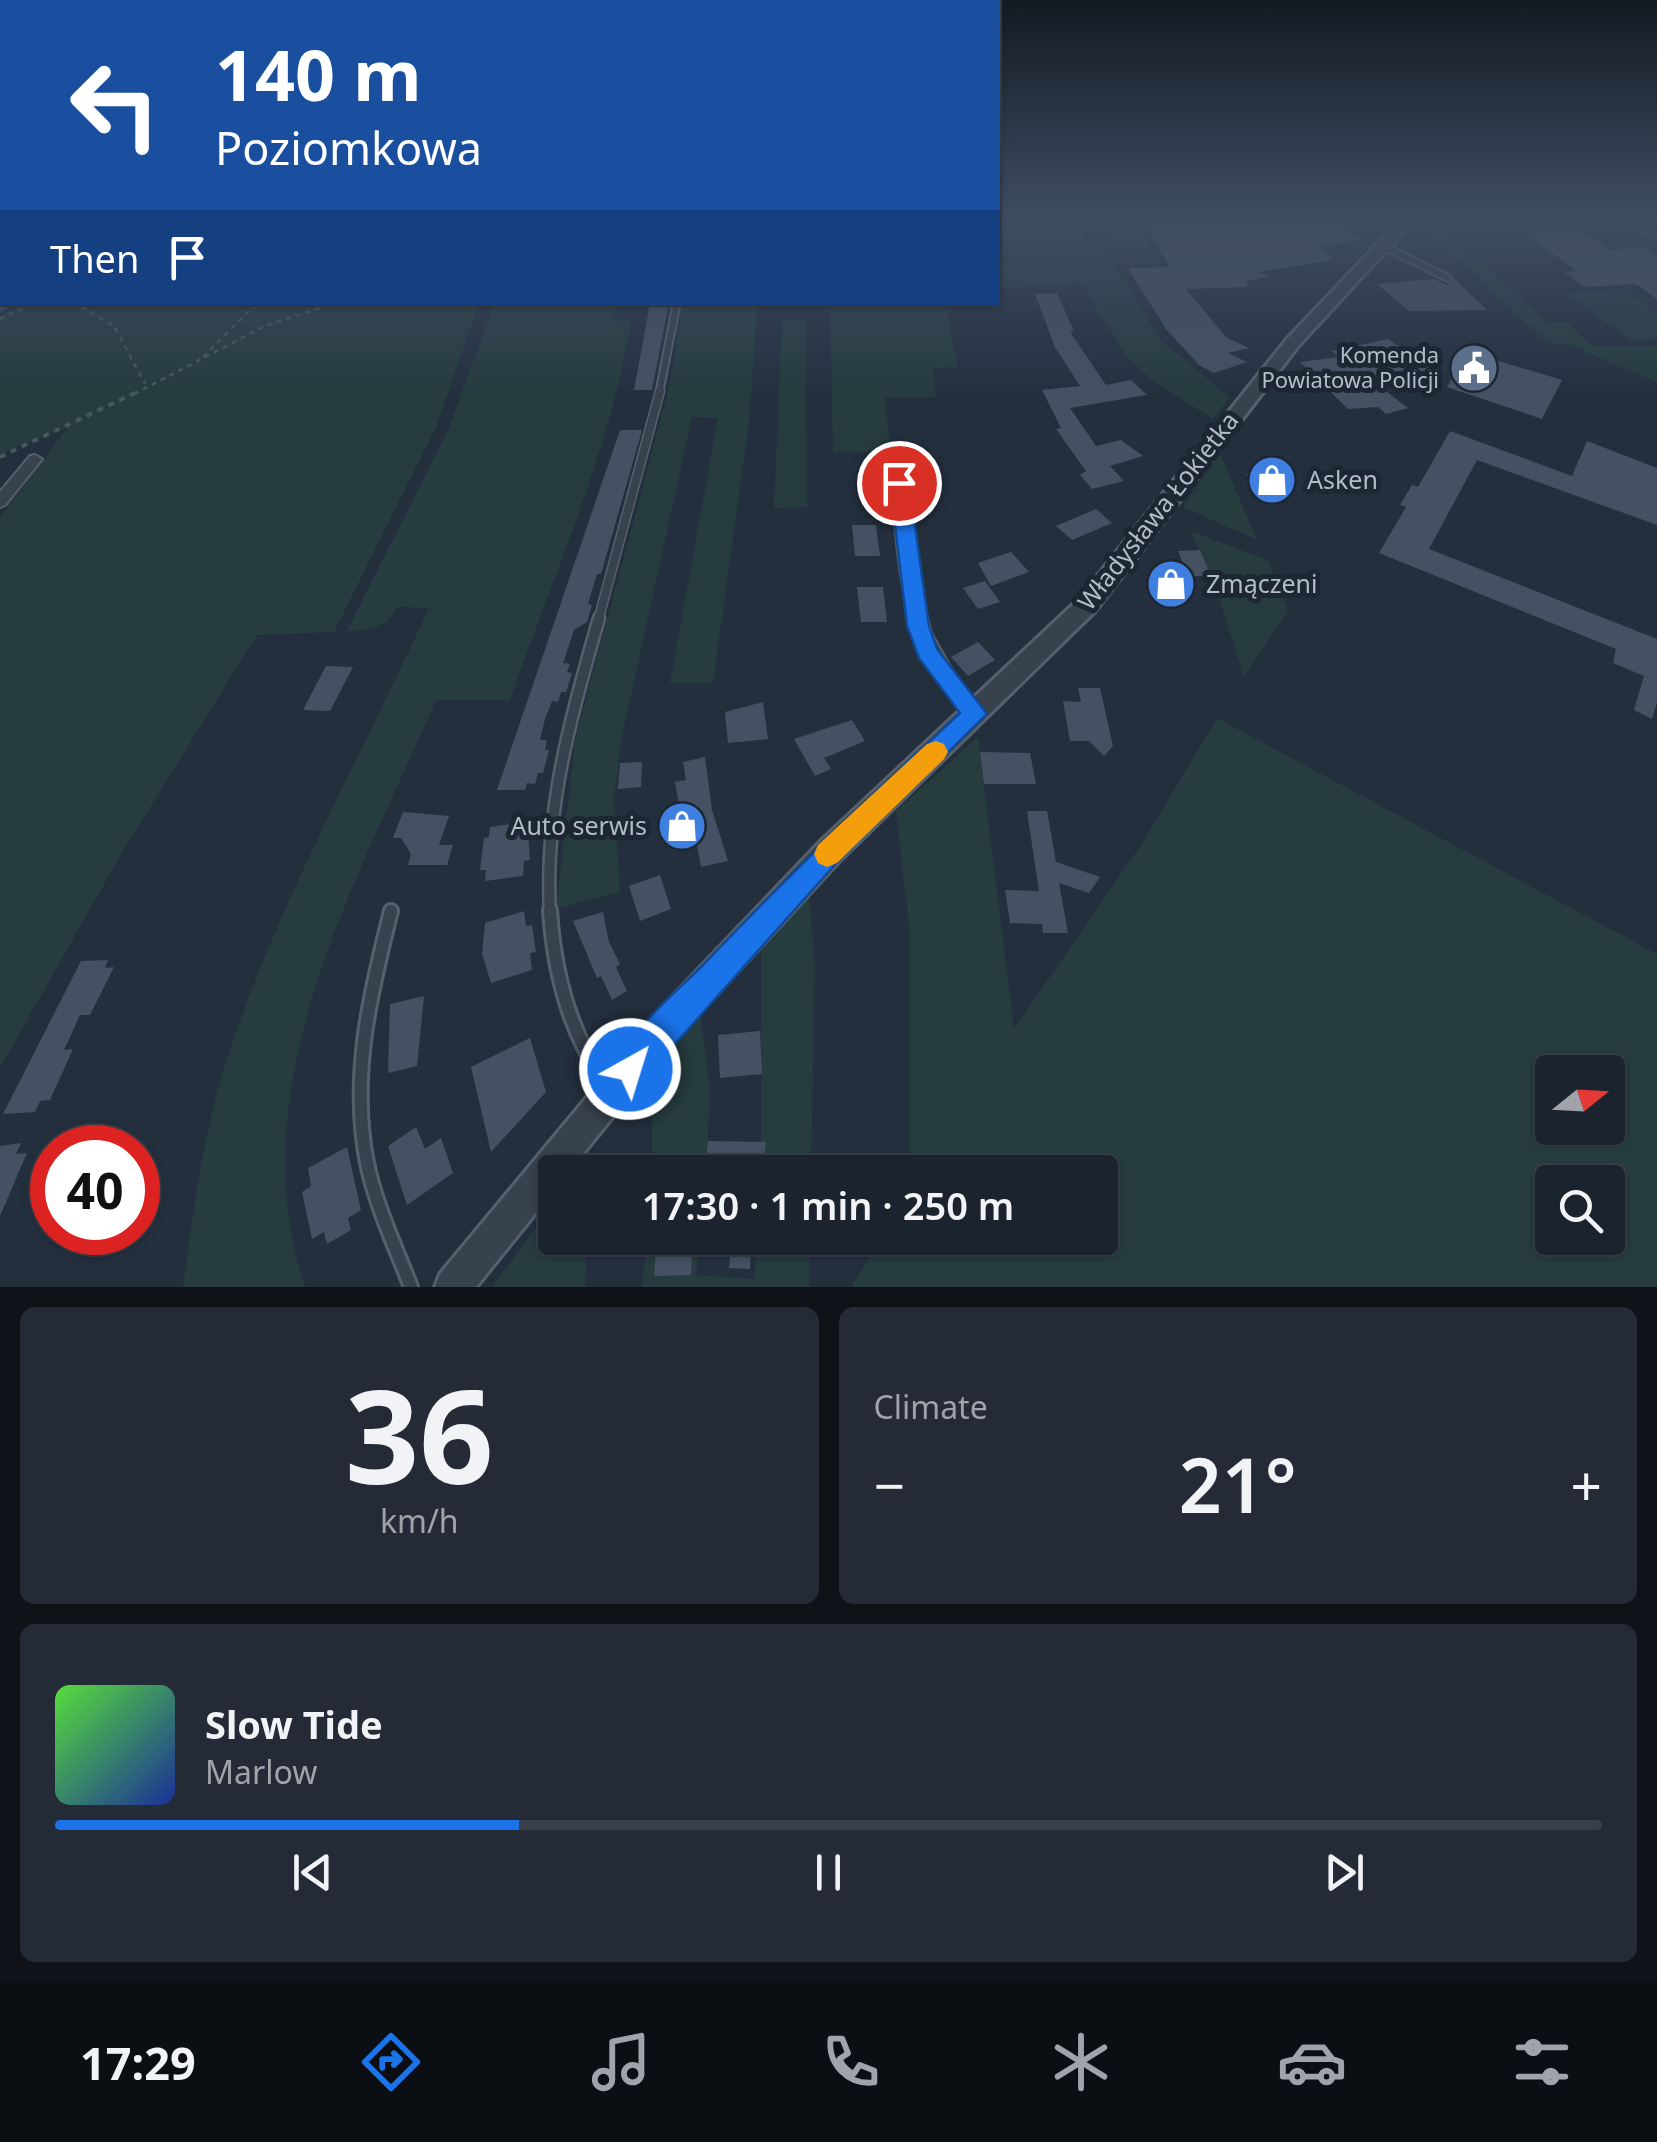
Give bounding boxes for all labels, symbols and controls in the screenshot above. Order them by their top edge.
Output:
text: 140 m [215,26,422,122]
icon: left [50,40,180,170]
text: Poziomkowa [215,117,482,178]
icon: arrive [160,230,215,285]
text: Then [50,232,140,284]
place label: Komenda Powiatowa Policji [1261,339,1439,394]
public building icon: Komenda Powiatowa Policji [1448,342,1500,394]
street label: Władysława Łokietka [1069,404,1245,617]
pin [857,441,942,526]
shop icon: Asken [1246,454,1298,506]
icon: arrive [872,456,927,511]
place label: Asken [1307,462,1378,496]
shop icon: Zmączeni [1145,558,1197,610]
place label: Zmączeni [1206,566,1317,600]
shop icon: Auto serwis [656,800,708,852]
place label: Auto serwis [510,808,647,842]
position arrow [578,1017,682,1121]
north arrow [1535,1055,1625,1145]
map controls [1535,1055,1625,1255]
speed limit sign: 40 [30,1125,160,1255]
button: search [1535,1165,1625,1255]
text: 17:30 · 1 min · 250 m [642,1179,1014,1231]
text: 36 [345,1345,494,1522]
text: Climate [874,1385,988,1428]
text: 21° [1179,1433,1297,1535]
text: − [874,1447,905,1522]
text: + [1571,1447,1602,1522]
text: km/h [380,1499,459,1542]
text: Slow Tide [205,1698,383,1750]
text: Marlow [205,1750,317,1793]
icon: previous [285,1845,340,1900]
icon: pause [801,1845,856,1900]
icon: next [1317,1845,1372,1900]
icon: directions [356,2027,426,2097]
icon: music [586,2027,656,2097]
icon: phone [816,2027,886,2097]
icon: climate [1046,2027,1116,2097]
icon: car [1277,2027,1347,2097]
icon: filters [1507,2027,1577,2097]
text: 17:29 [80,2032,196,2093]

